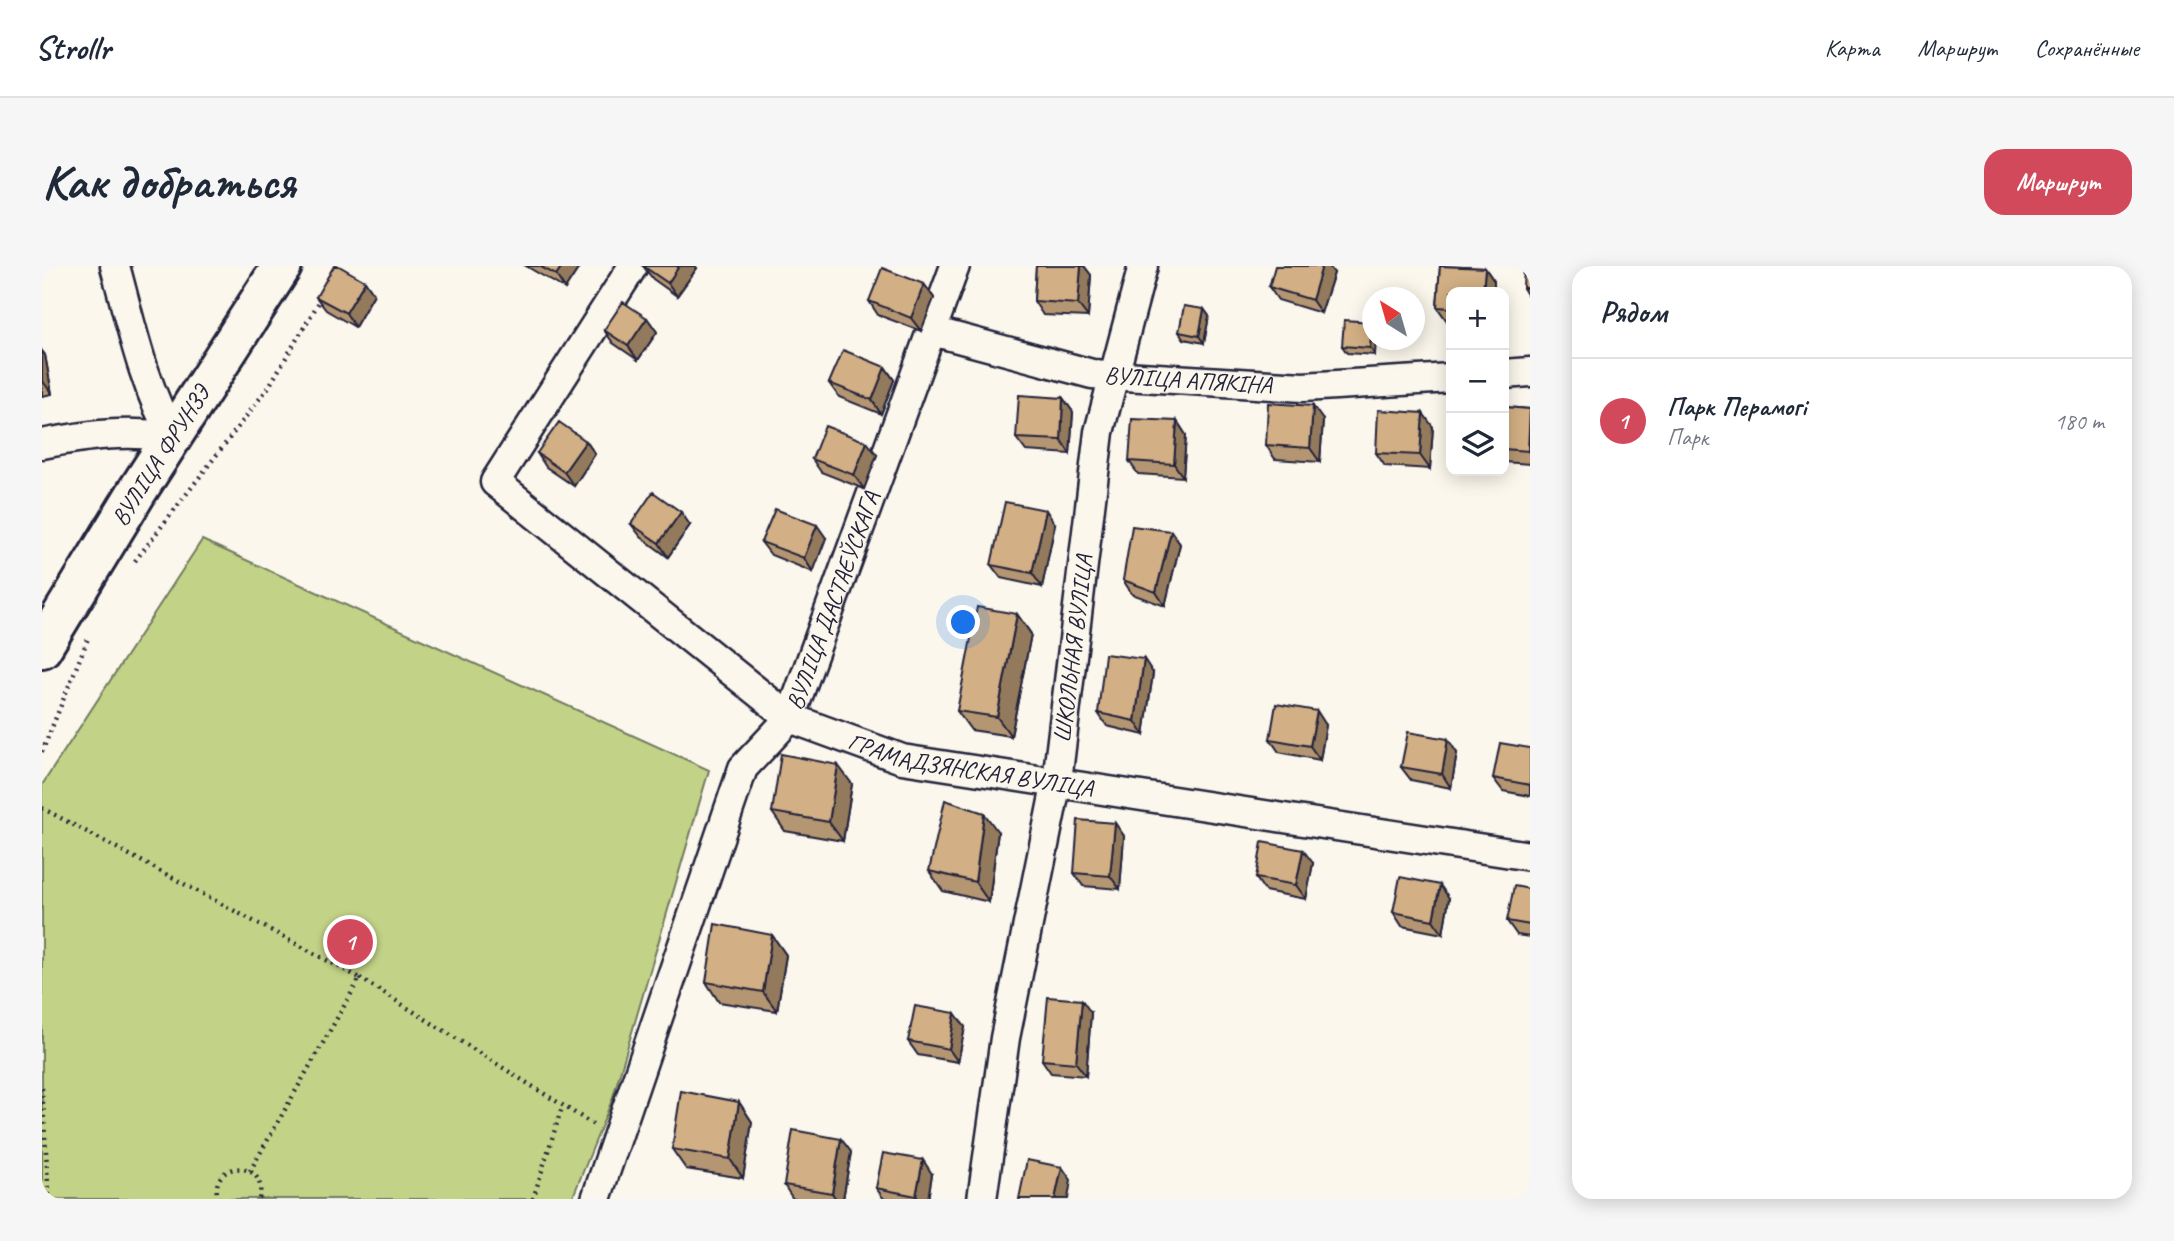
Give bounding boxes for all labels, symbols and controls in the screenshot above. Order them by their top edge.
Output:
text: Strollr [35,27,110,69]
text: Карта [1825,33,1880,63]
text: Маршрут [1918,33,1997,63]
text: Сохранённые [2035,33,2139,63]
button: Маршрут [1984,149,2132,215]
text: Как добраться [42,151,295,213]
north arrow [1362,287,1425,350]
map controls [1446,287,1509,476]
button: + [1446,287,1509,350]
text: Рядом [1600,293,1667,331]
button: − [1446,350,1509,413]
street label: ВУЛІЦА АПЯКІНА [1104,360,1274,400]
street label: ВУЛІЦА ФРУНЗЭ [105,378,217,531]
text: Парк Перамогі [1667,390,1806,423]
text: 1 [1618,407,1628,436]
text: 180 m [2055,407,2104,436]
button: layers [1446,413,1509,476]
text: Парк [1667,423,1708,452]
street label: ВУЛІЦА ДАСТАЕЎСКАГА [779,487,887,714]
street label: ШКОЛЬНАЯ ВУЛІЦА [1047,552,1099,744]
your location [946,605,980,639]
street label: ГРАМАДЗЯНСКАЯ ВУЛІЦА [844,726,1096,803]
pin: 1 [327,916,373,968]

